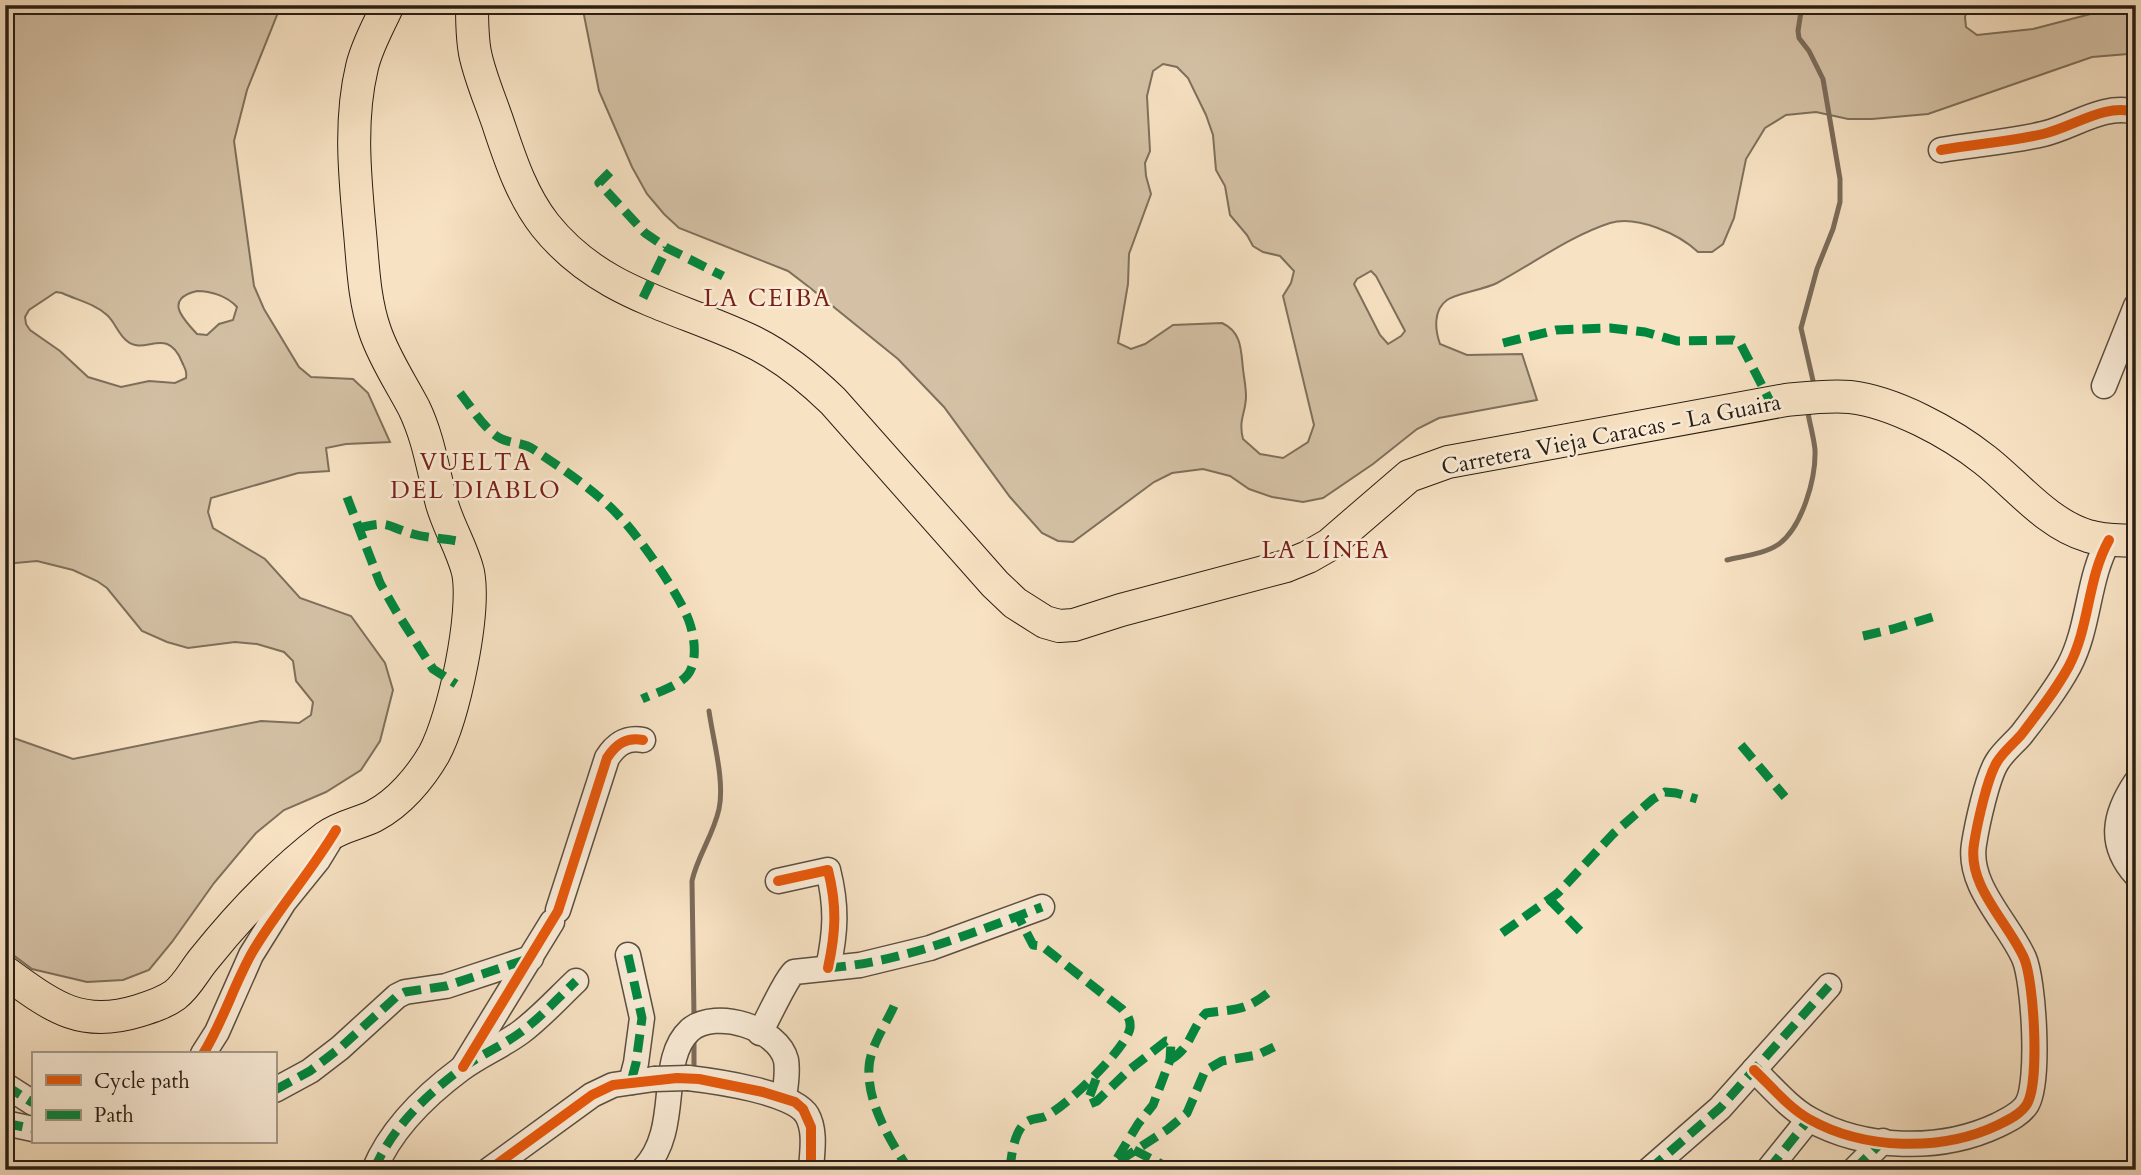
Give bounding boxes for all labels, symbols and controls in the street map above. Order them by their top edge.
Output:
district label: LA CEIBA [704,282,832,315]
street label: Carretera Vieja Caracas - La Guaira [1439,386,1784,483]
district label: VUELTA DEL DIABLO [390,446,562,507]
district label: LA LÍNEA [1261,534,1391,567]
legend [32,1052,276,1144]
text: Cycle path [94,1067,190,1096]
text: Path [94,1101,134,1130]

